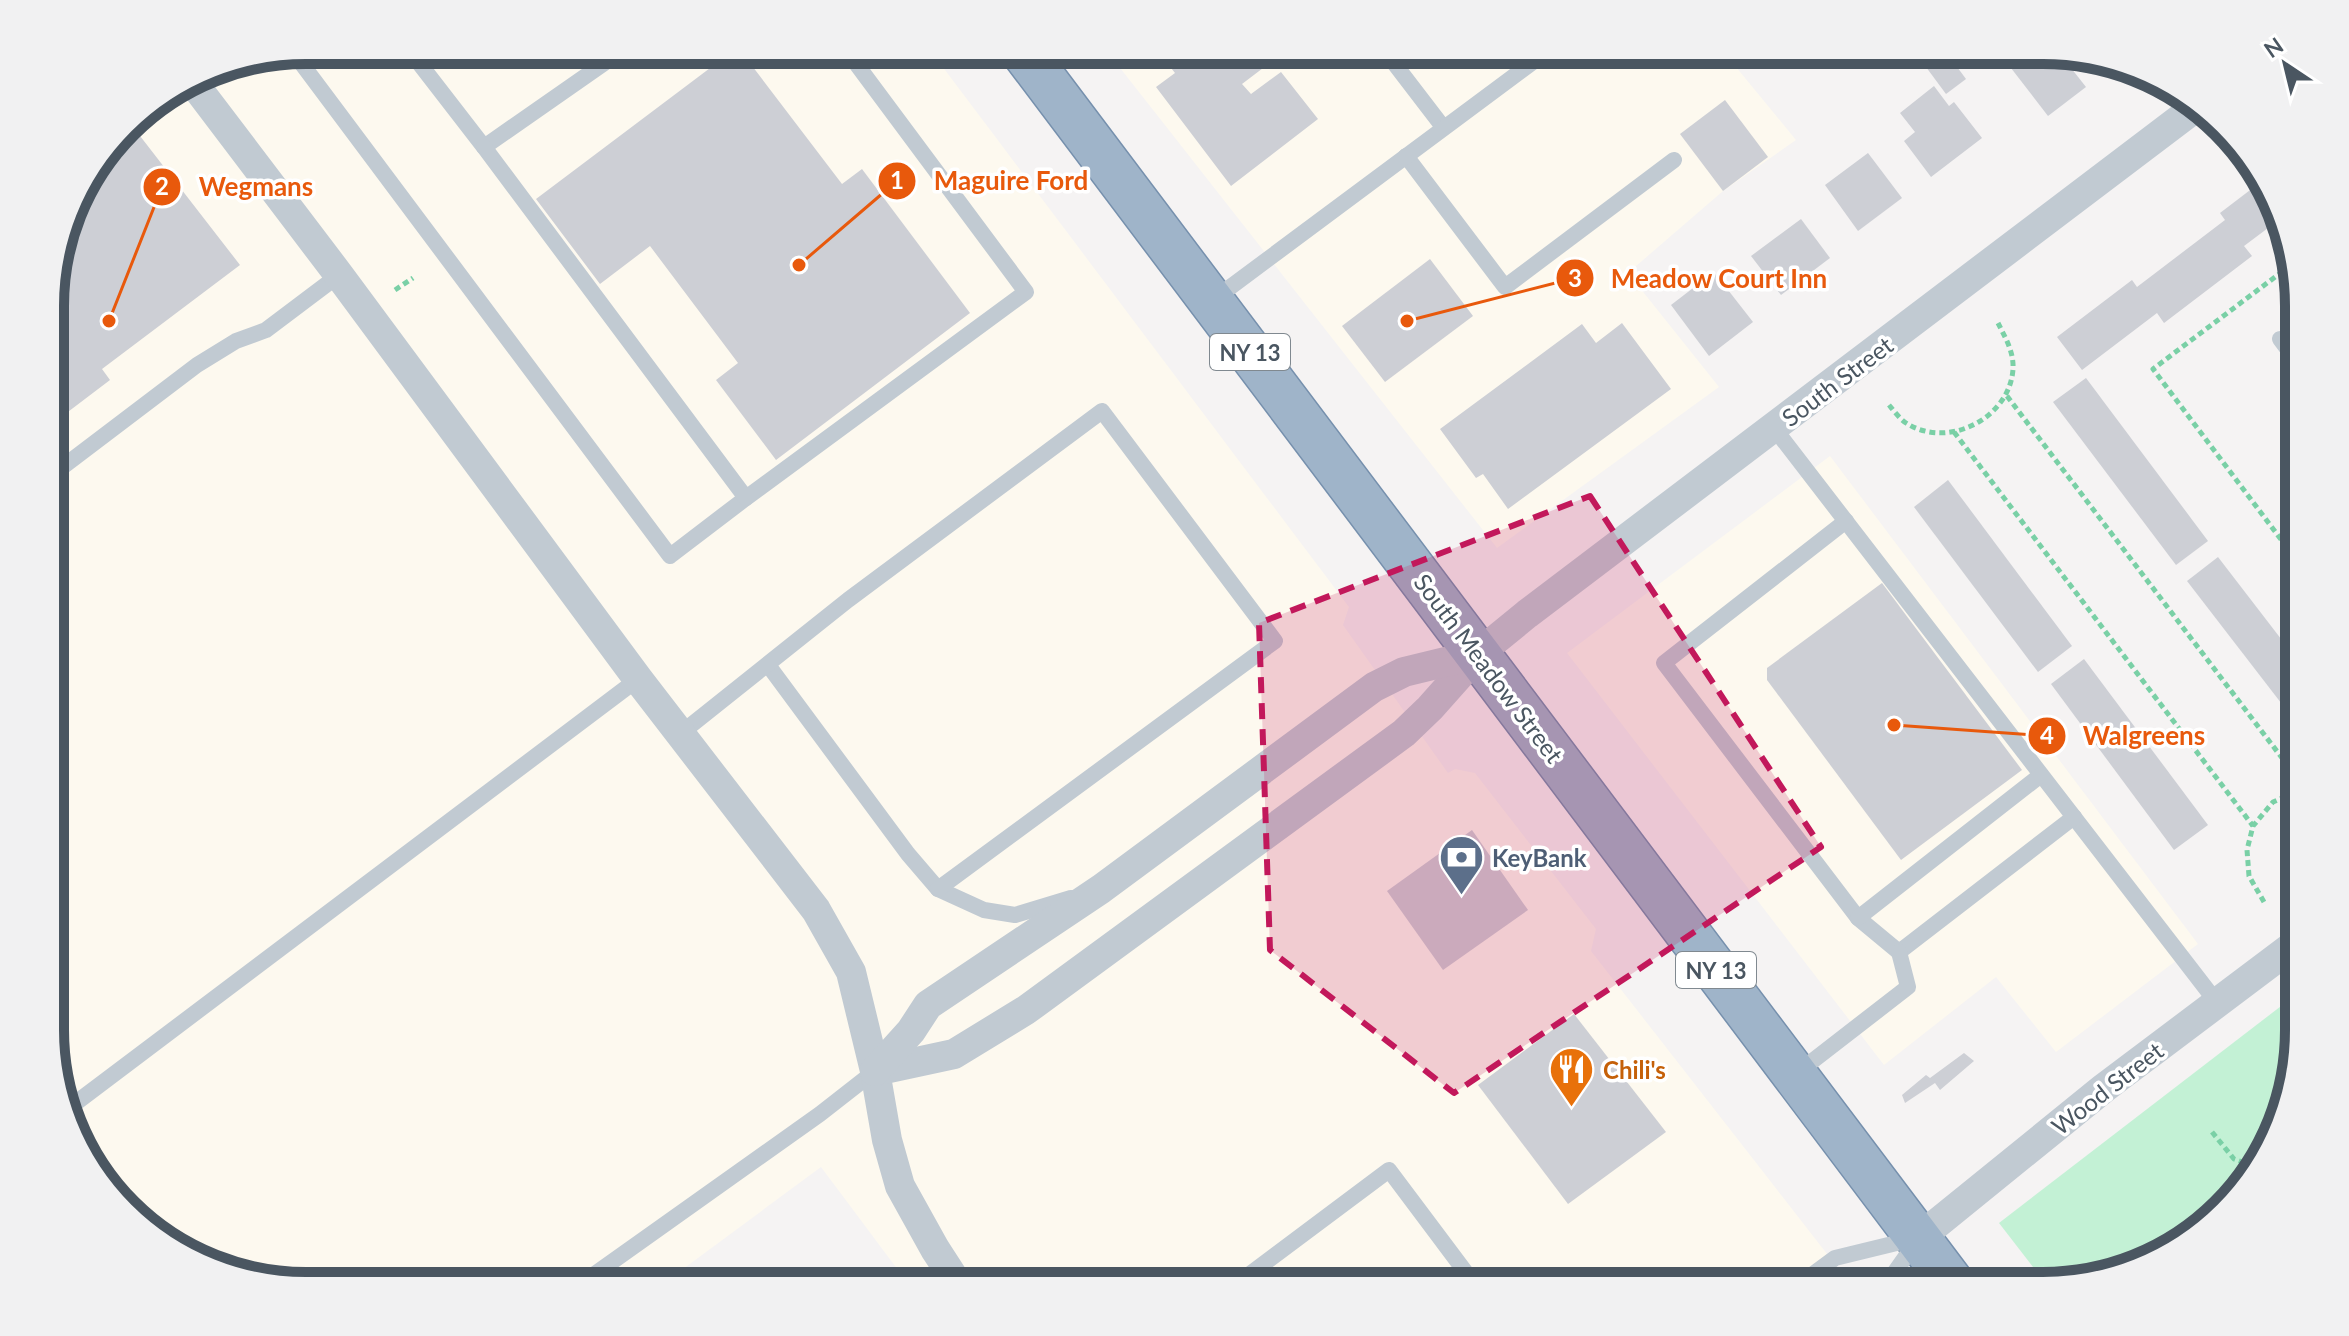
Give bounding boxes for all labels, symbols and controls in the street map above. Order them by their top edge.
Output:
north arrow [2245,24,2325,104]
text: N [2259,31,2288,63]
callout: Maguire Ford [877,156,1104,206]
callout: Wegmans [142,162,329,212]
text: Maguire Ford [934,164,1088,196]
text: 1 [890,165,904,194]
text: Wegmans [199,170,313,202]
text: 2 [155,171,169,200]
callout: Meadow Court Inn [1555,253,1844,303]
text: Meadow Court Inn [1611,262,1827,294]
text: 3 [1568,263,1582,292]
street label: South Street [1776,330,1898,432]
road number: NY 13 [1210,334,1290,370]
street label: South Meadow Street [1408,568,1570,769]
callout: Walgreens [2027,711,2221,761]
text: Walgreens [2083,719,2205,751]
text: 4 [2040,720,2054,749]
bank icon: KeyBank [1437,833,1485,896]
place label: KeyBank [1492,843,1587,872]
road number: NY 13 [1676,952,1756,988]
street label: Wood Street [2045,1035,2169,1141]
restaurant icon: Chili's [1548,1045,1596,1108]
place label: Chili's [1603,1055,1666,1084]

